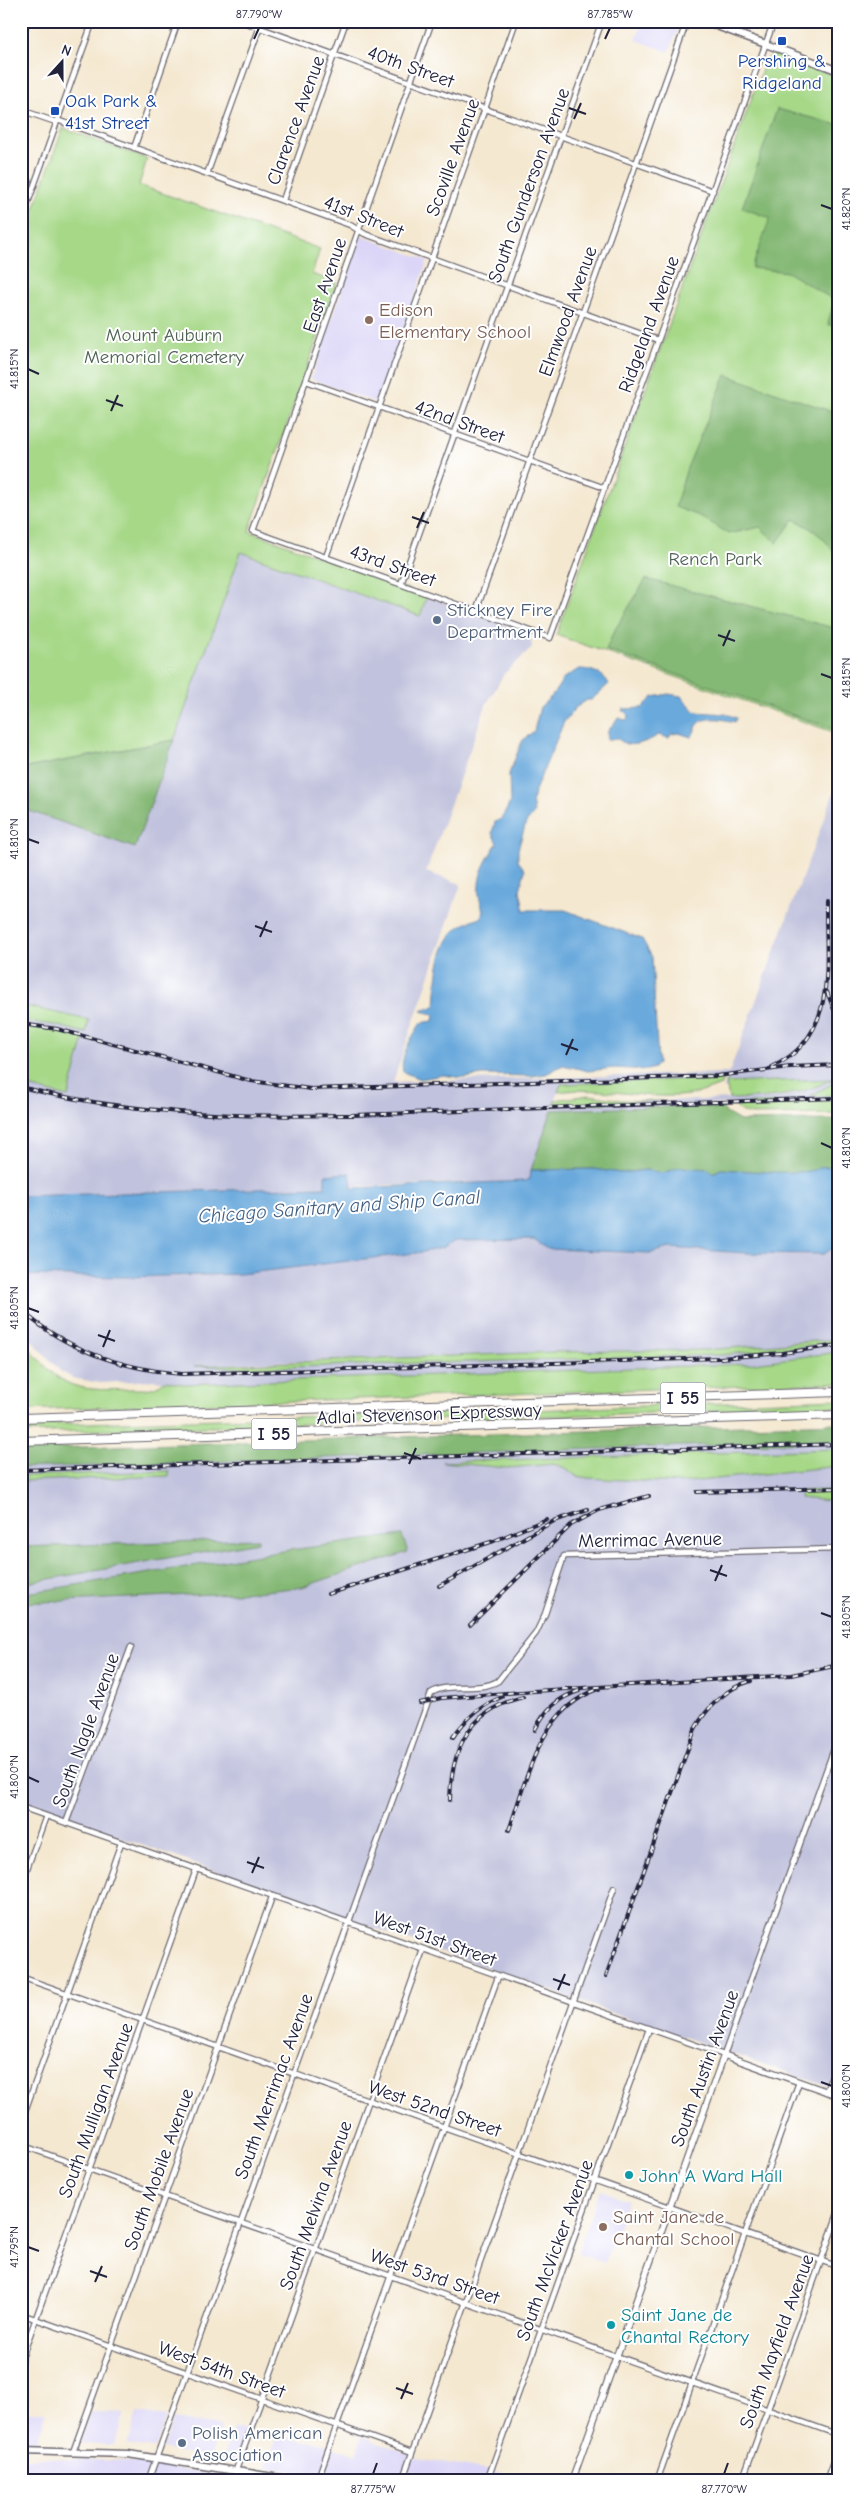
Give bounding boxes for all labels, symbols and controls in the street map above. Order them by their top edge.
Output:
text: 87.790°W [236,7,283,21]
text: 87.785°W [587,7,633,21]
marker: Pershing & Ridgeland [776,35,788,47]
north arrow [38,38,88,88]
text: N [59,41,74,60]
street label: 40th Street [364,41,457,93]
place label: Pershing & Ridgeland [738,50,826,94]
street label: Clarence Avenue [262,53,329,188]
street label: South Gunderson Avenue [483,85,574,286]
place label: Oak Park & 41st Street [65,90,158,134]
street label: Scoville Avenue [421,95,484,219]
marker: Oak Park & 41st Street [49,105,61,117]
text: 41.820°N [839,187,853,231]
street label: 41st Street [321,191,407,243]
street label: East Avenue [298,235,351,336]
street label: Elmwood Avenue [534,243,602,379]
street label: Ridgeland Avenue [614,253,684,396]
place label: Edison Elementary School [379,299,531,343]
marker: Edison Elementary School [363,314,375,326]
park label: Mount Auburn Memorial Cemetery [84,324,245,368]
text: 41.815°N [7,349,21,389]
street label: 42nd Street [412,396,508,448]
street label: 43rd Street [347,540,439,592]
park label: Rench Park [668,548,762,570]
place label: Stickney Fire Department [447,599,552,643]
marker: Stickney Fire Department [431,614,443,626]
text: 41.815°N [839,658,853,698]
text: 41.810°N [7,818,21,860]
text: 41.810°N [839,1127,853,1169]
water label: Chicago Sanitary and Ship Canal [197,1185,481,1228]
text: 41.805°N [7,1286,21,1330]
road number: I 55 [660,1382,706,1414]
street label: Adlai Stevenson Expressway [316,1399,543,1429]
road number: I 55 [252,1418,296,1450]
street label: Merrimac Avenue [578,1528,722,1552]
text: 41.805°N [839,1595,853,1639]
street label: South Nagle Avenue [48,1650,124,1810]
text: 41.800°N [7,1755,21,1799]
street label: West 51st Street [370,1906,500,1972]
street label: South Austin Avenue [666,1987,744,2150]
street label: South Merrimac Avenue [230,1991,318,2182]
street label: South Mulligan Avenue [54,2020,138,2201]
text: 41.800°N [839,2064,853,2108]
street label: West 52nd Street [365,2076,505,2142]
street label: South Mobile Avenue [119,2085,198,2253]
street label: South Melvina Avenue [275,2118,357,2293]
street label: South McVicker Avenue [512,2157,598,2344]
place label: John A Ward Hall [639,2165,782,2187]
marker: John A Ward Hall [623,2169,635,2181]
place label: Saint Jane de Chantal School [613,2206,734,2250]
marker: Saint Jane de Chantal School [597,2221,609,2233]
text: 41.795°N [7,2226,21,2268]
street label: West 53rd Street [367,2245,503,2310]
street label: South Mayfield Avenue [735,2251,819,2432]
place label: Saint Jane de Chantal Rectory [621,2304,750,2348]
marker: Saint Jane de Chantal Rectory [605,2319,617,2331]
street label: West 54th Street [155,2337,289,2403]
place label: Polish American Association [192,2422,322,2466]
marker: Polish American Association [176,2437,188,2449]
text: 87.775°W [351,2482,396,2496]
text: 87.770°W [701,2482,747,2496]

